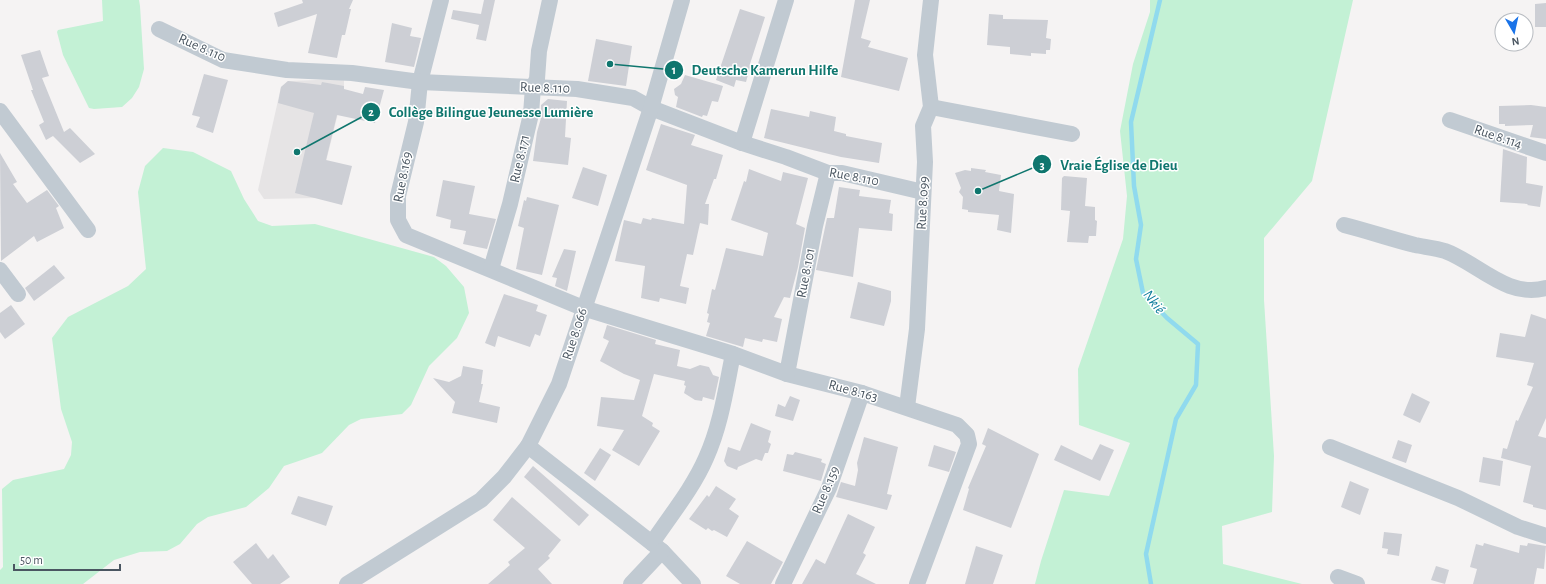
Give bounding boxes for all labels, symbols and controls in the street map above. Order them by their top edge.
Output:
north arrow [1494,12,1534,52]
street label: Rue 8.110 [176,31,228,65]
text: N [1511,35,1520,47]
callout: Deutsche Kamerun Hilfe [664,56,846,83]
text: Deutsche Kamerun Hilfe [692,63,838,78]
text: 1 [672,64,676,76]
street label: Rue 8.110 [520,80,570,96]
callout: Collège Bilingue Jeunesse Lumière [361,99,602,126]
text: Collège Bilingue Jeunesse Lumière [389,105,593,120]
text: 2 [368,106,374,118]
street label: Rue 8.114 [1472,122,1524,152]
street label: Rue 8.171 [508,134,532,184]
street label: Rue 8.169 [391,151,415,203]
callout: Vraie Église de Dieu [1032,151,1185,178]
text: Vraie Église de Dieu [1060,156,1178,173]
text: 3 [1039,159,1045,171]
street label: Rue 8.110 [828,165,880,189]
street label: Rue 8.099 [915,176,931,230]
street label: Rue 8.101 [794,247,818,299]
water label: Nkié [1140,287,1168,317]
street label: Rue 8.066 [560,306,590,362]
street label: Rue 8.163 [827,378,879,404]
street label: Rue 8.159 [810,464,842,516]
scale bar [14,546,120,572]
text: 50 m [20,554,43,566]

